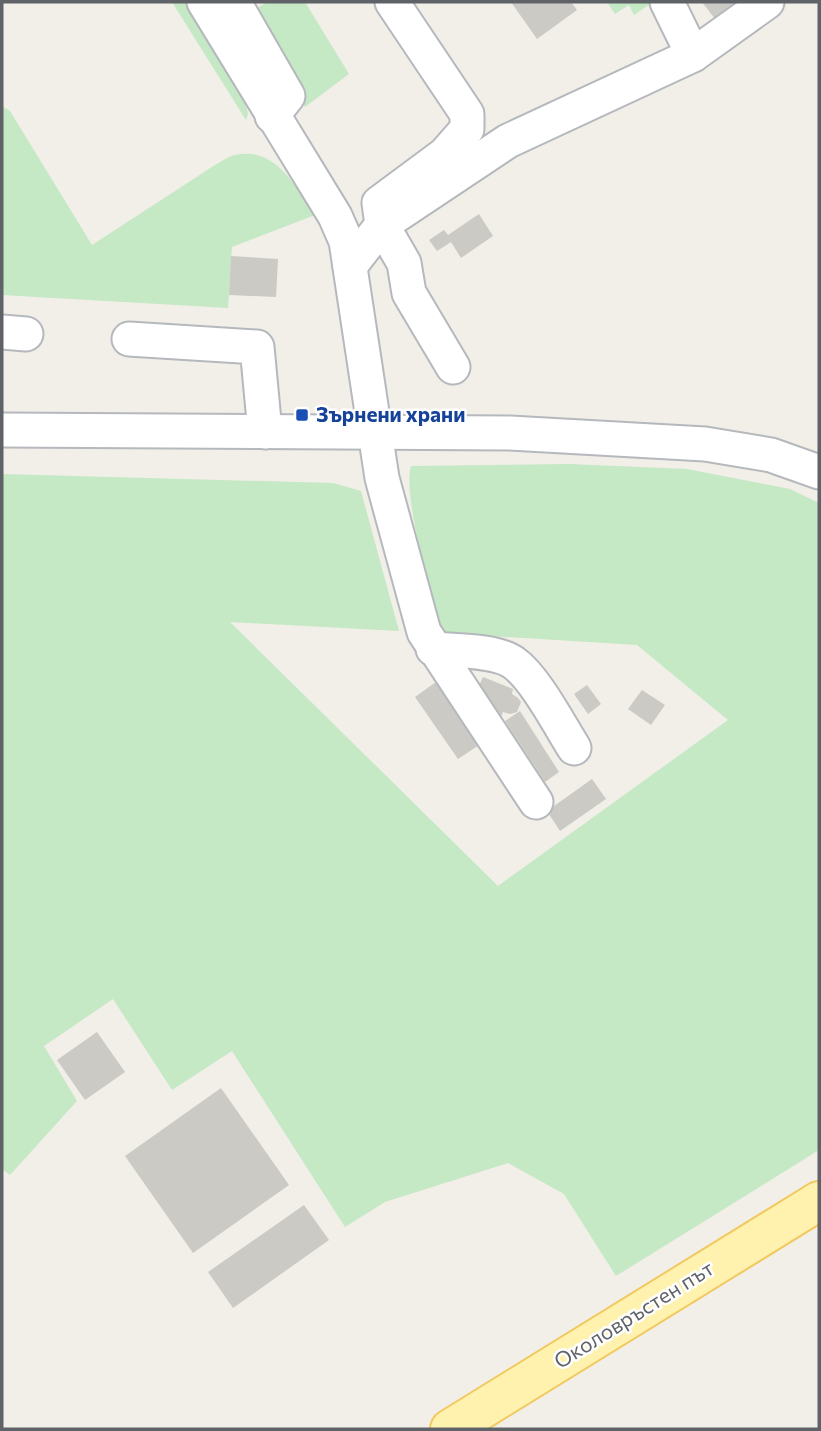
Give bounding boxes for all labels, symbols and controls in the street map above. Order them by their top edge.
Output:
place label: Зърнени храни [316,401,465,426]
marker: Зърнени храни [294,407,310,423]
street label: Околовръстен път [549,1255,718,1373]

